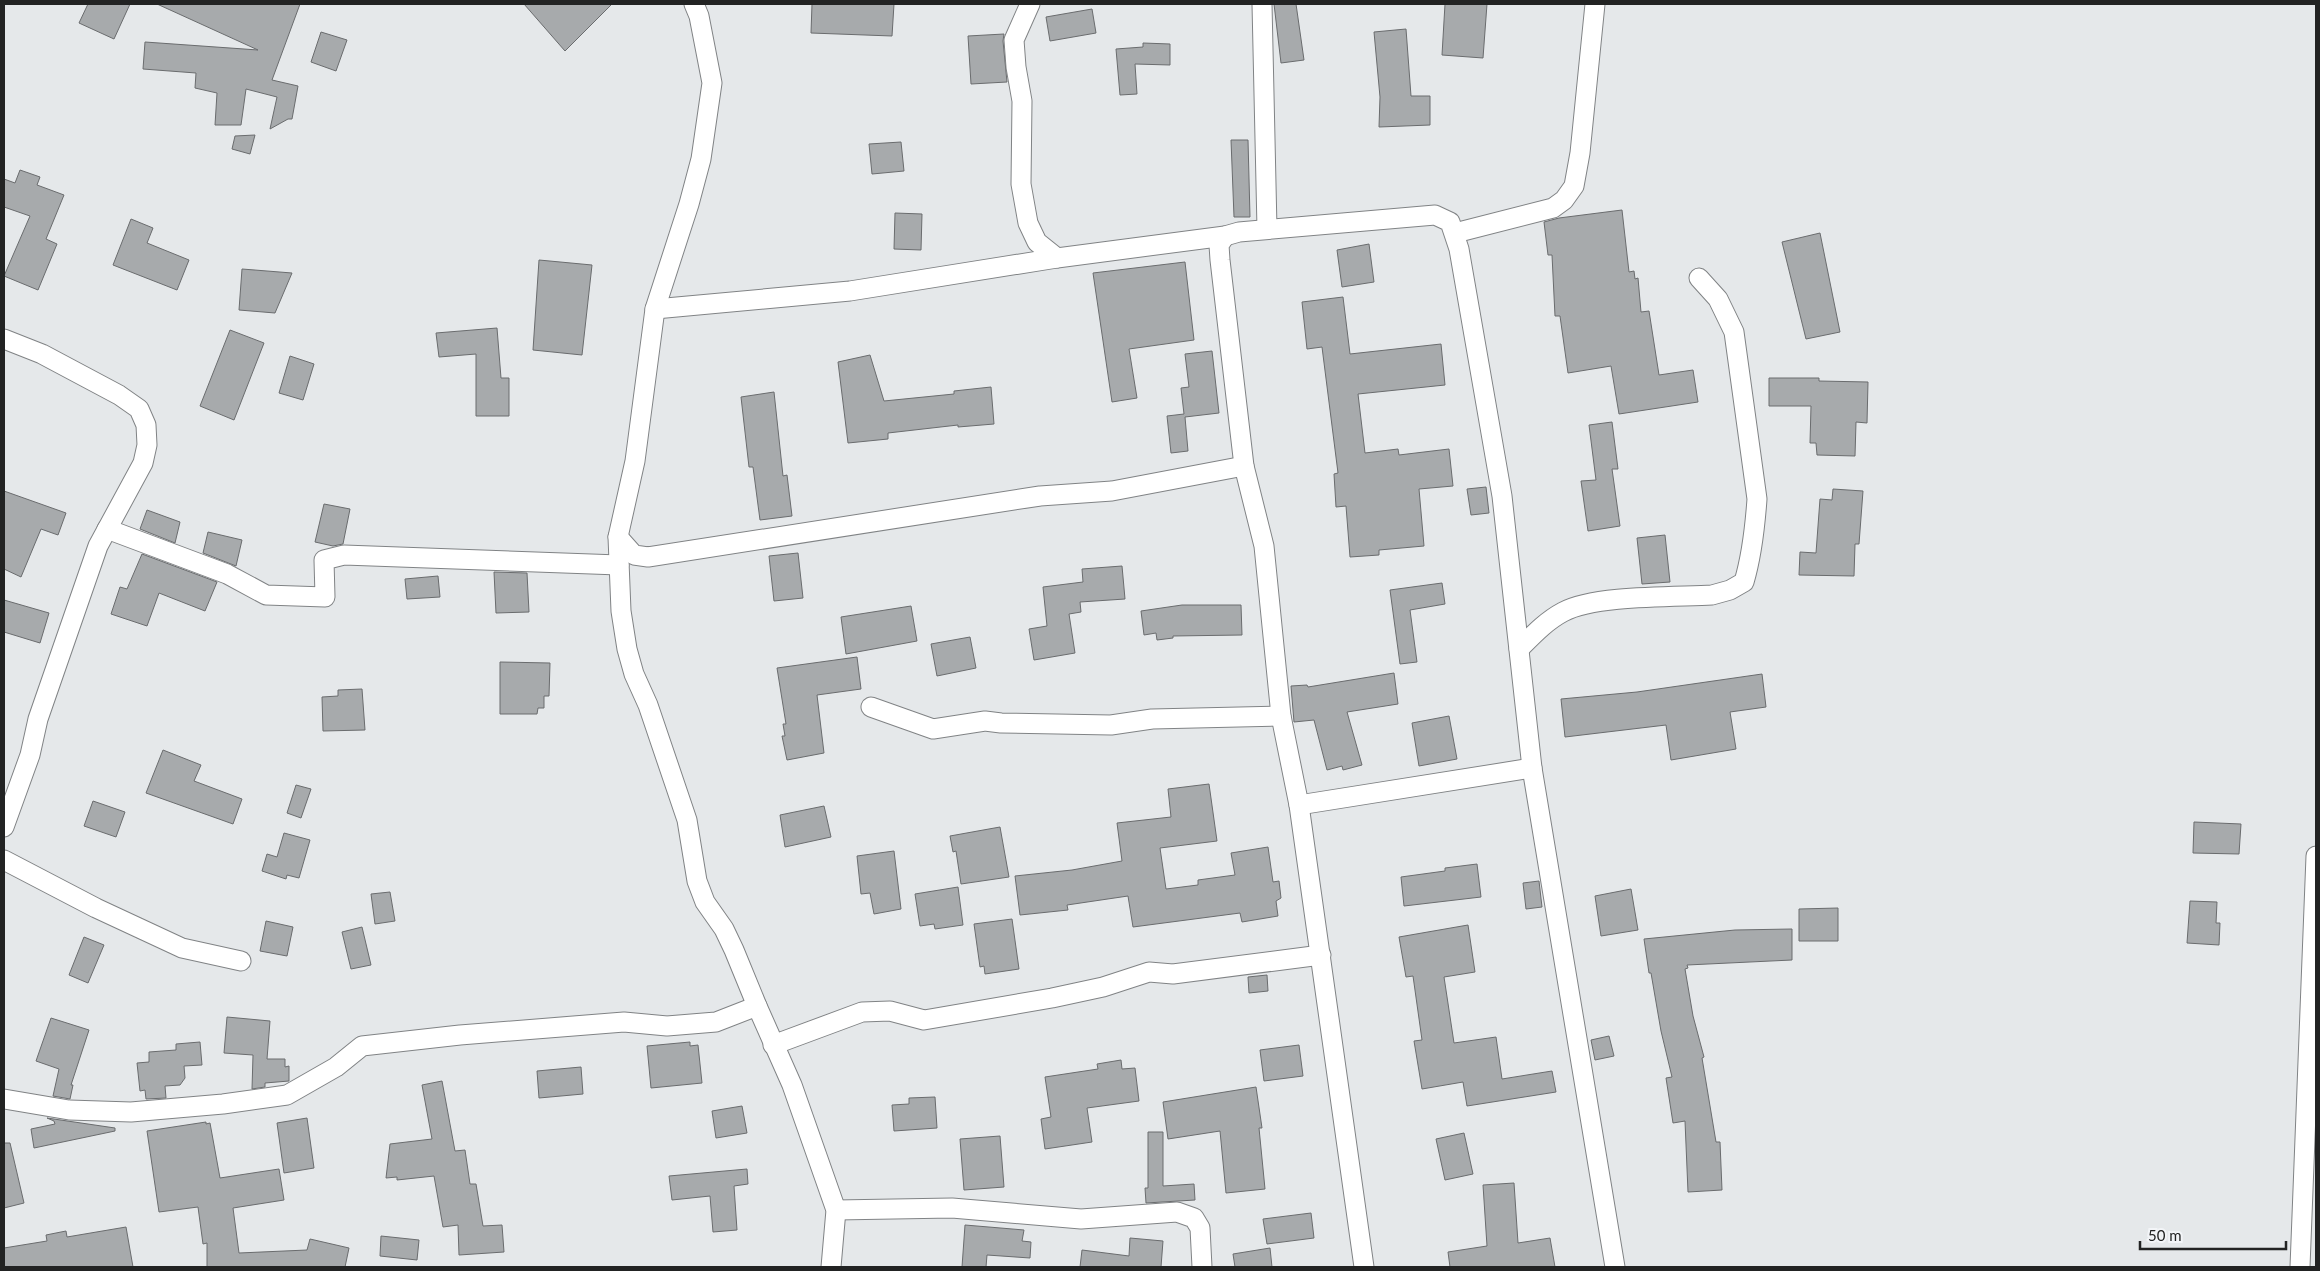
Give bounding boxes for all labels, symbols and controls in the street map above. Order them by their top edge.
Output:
scale bar [2140,1218,2286,1250]
text: 50 m [2148,1226,2182,1244]

